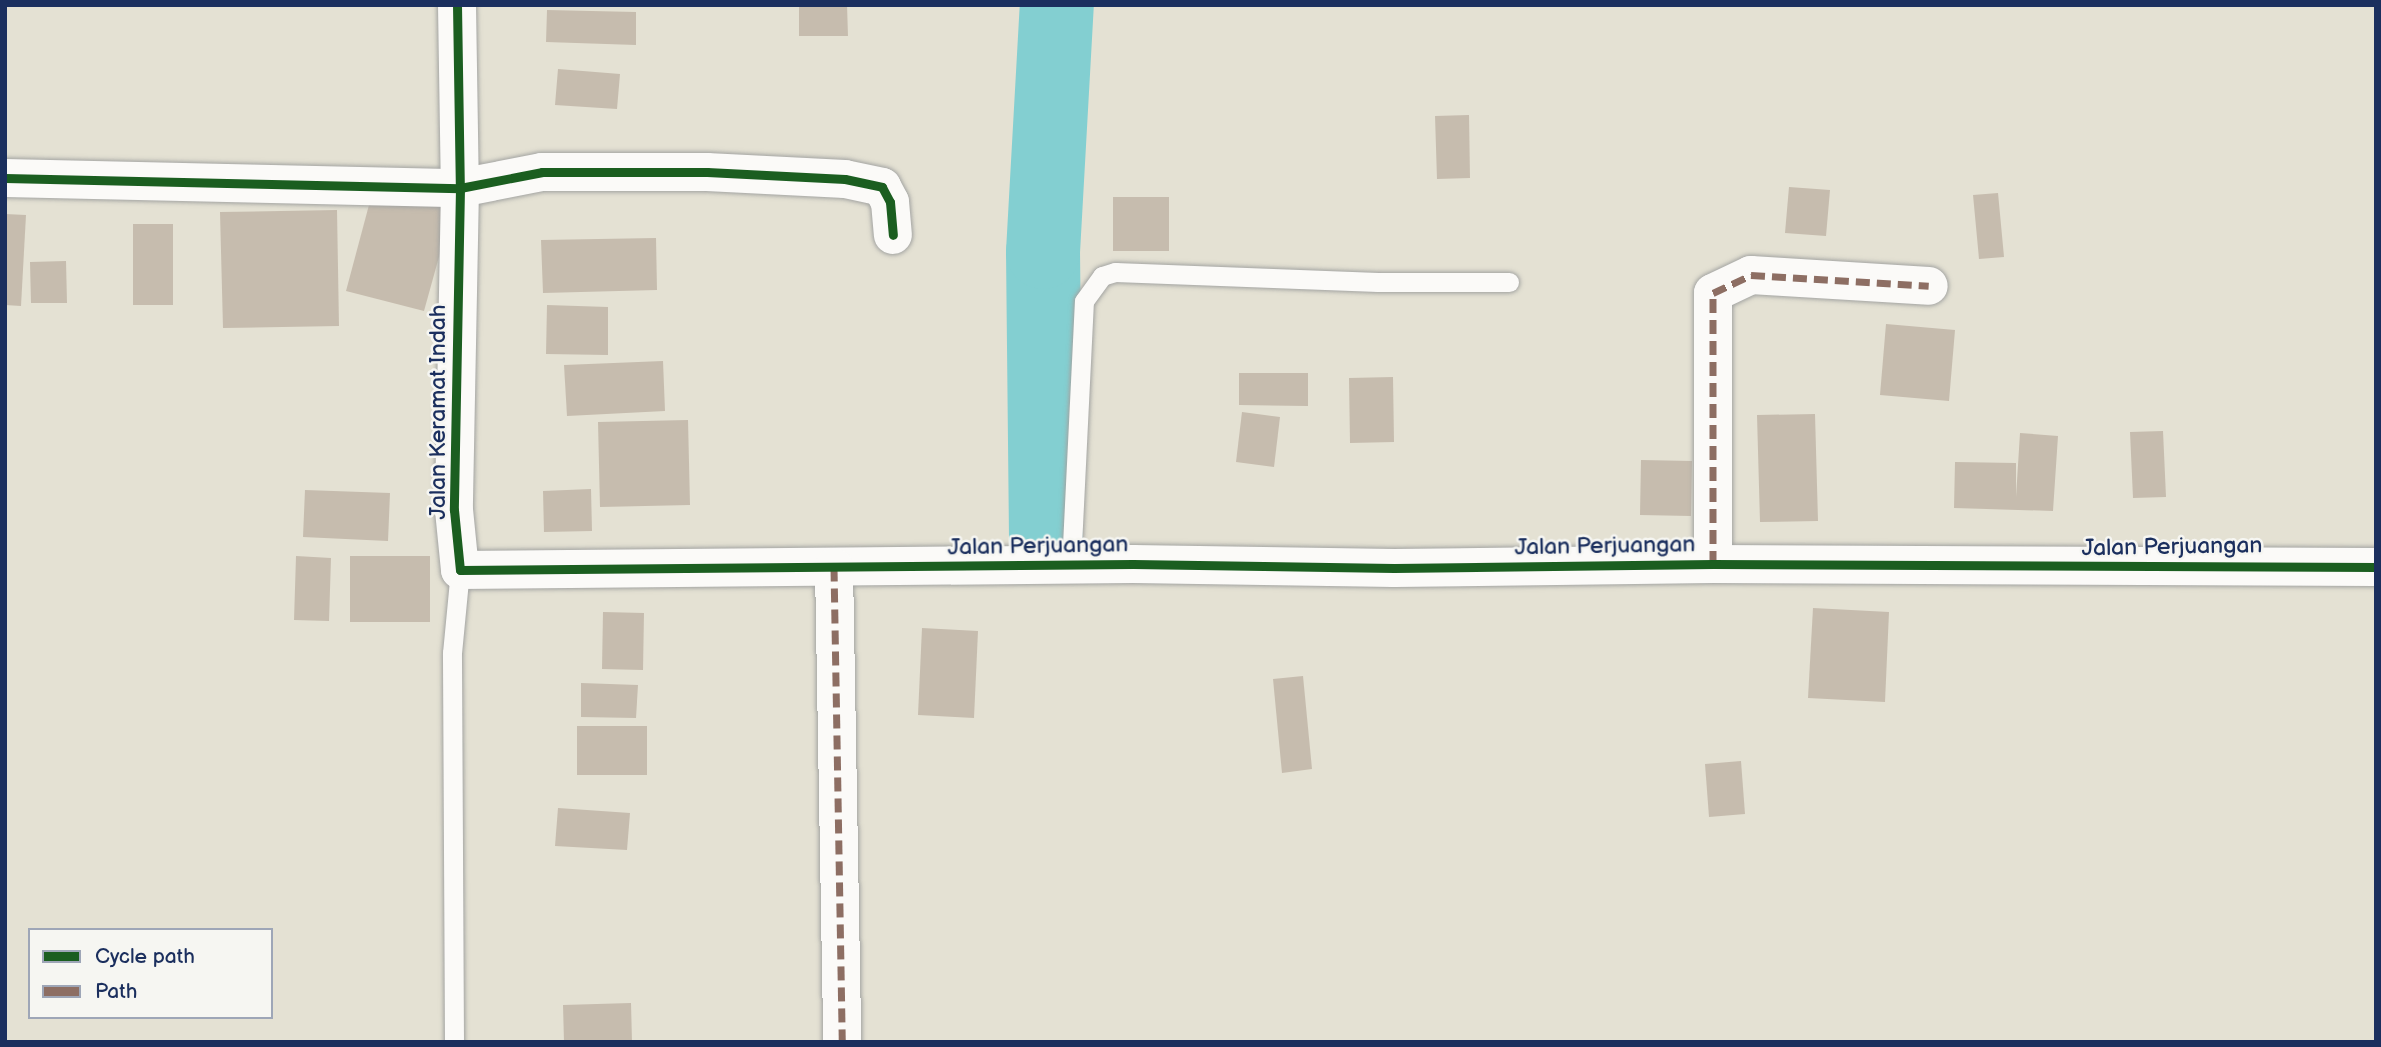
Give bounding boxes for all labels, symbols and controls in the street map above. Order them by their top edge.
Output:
street label: Jalan Keramat Indah [424,304,452,520]
street label: Jalan Perjuangan [947,531,1129,561]
street label: Jalan Perjuangan [1514,531,1696,561]
street label: Jalan Perjuangan [2081,532,2263,562]
legend [28,928,273,1019]
text: Cycle path [95,944,195,969]
text: Path [95,979,137,1004]

